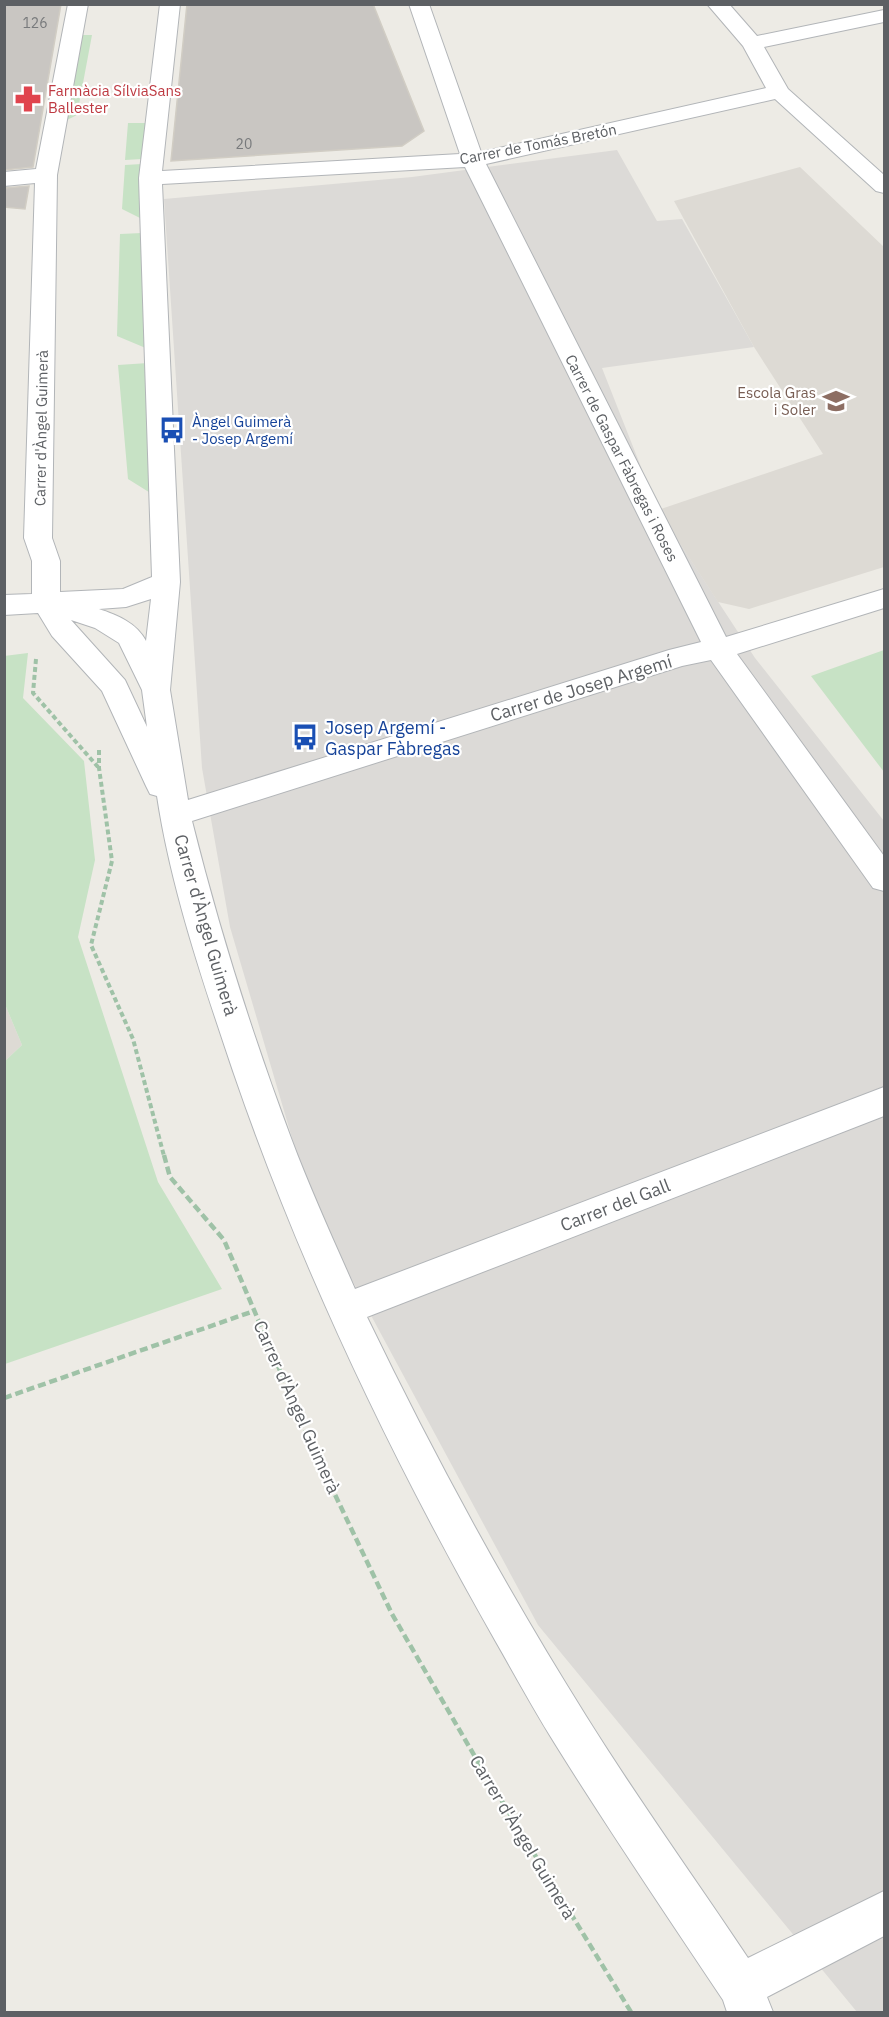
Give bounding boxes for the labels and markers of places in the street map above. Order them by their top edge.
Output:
place label: Farmàcia SílviaSans Ballester [48,81,181,117]
pharmacy icon: Farmàcia SílviaSans Ballester [13,84,43,114]
place label: Escola Gras i Soler [737,383,816,419]
school or university icon: Escola Gras i Soler [821,386,851,416]
place label: Àngel Guimerà - Josep Argemí [192,412,293,448]
bus stop icon: Àngel Guimerà - Josep Argemí [157,415,187,445]
place label: Josep Argemí - Gaspar Fàbregas [325,716,460,760]
bus stop icon: Josep Argemí - Gaspar Fàbregas [290,722,320,752]

